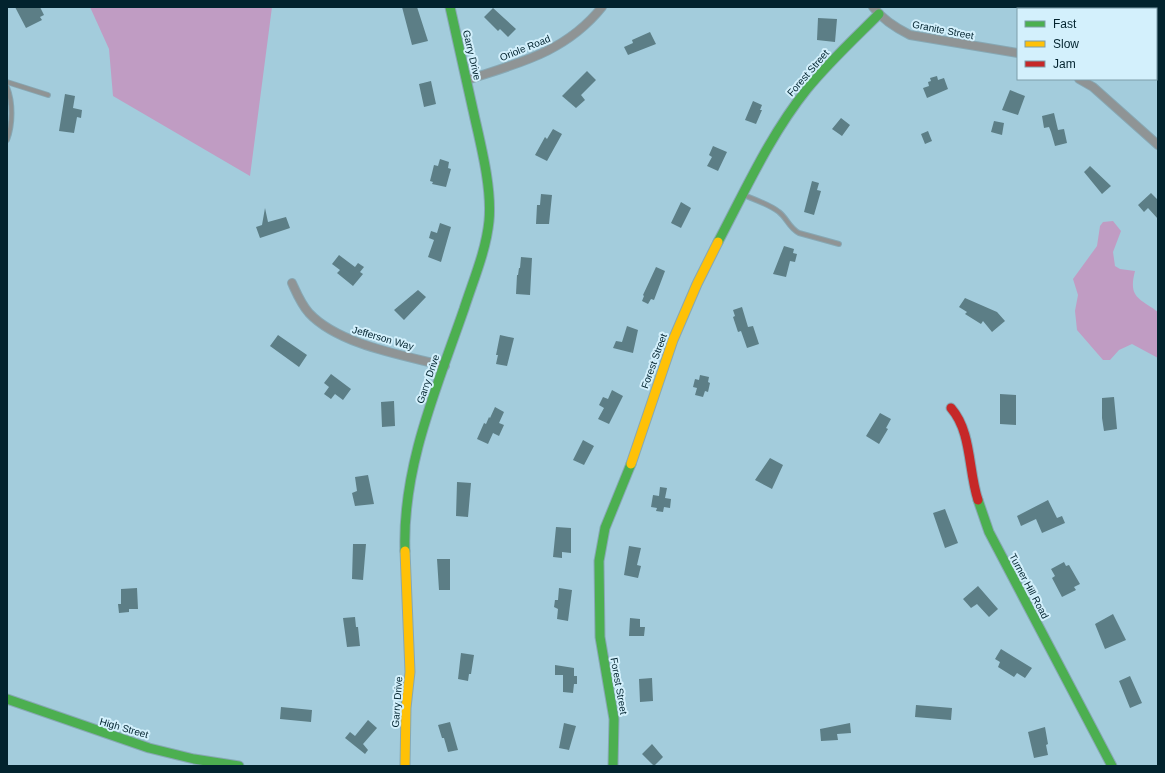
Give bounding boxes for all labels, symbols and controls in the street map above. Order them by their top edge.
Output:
legend [1017,8,1157,80]
text: Fast [1053,17,1077,31]
street label: Granite Street [911,19,975,41]
street label: Garry Drive [461,29,483,82]
street label: Oriole Road [498,33,552,63]
text: Slow [1053,37,1079,51]
street label: Forest Street [785,47,831,98]
text: Jam [1053,57,1076,71]
street label: Jefferson Way [351,324,415,352]
street label: Forest Street [639,332,669,390]
street label: Garry Drive [414,353,442,405]
street label: Turner Hill Road [1007,551,1051,621]
street label: Forest Street [609,657,629,716]
street label: Garry Drive [390,676,404,728]
street label: High Street [98,716,150,740]

